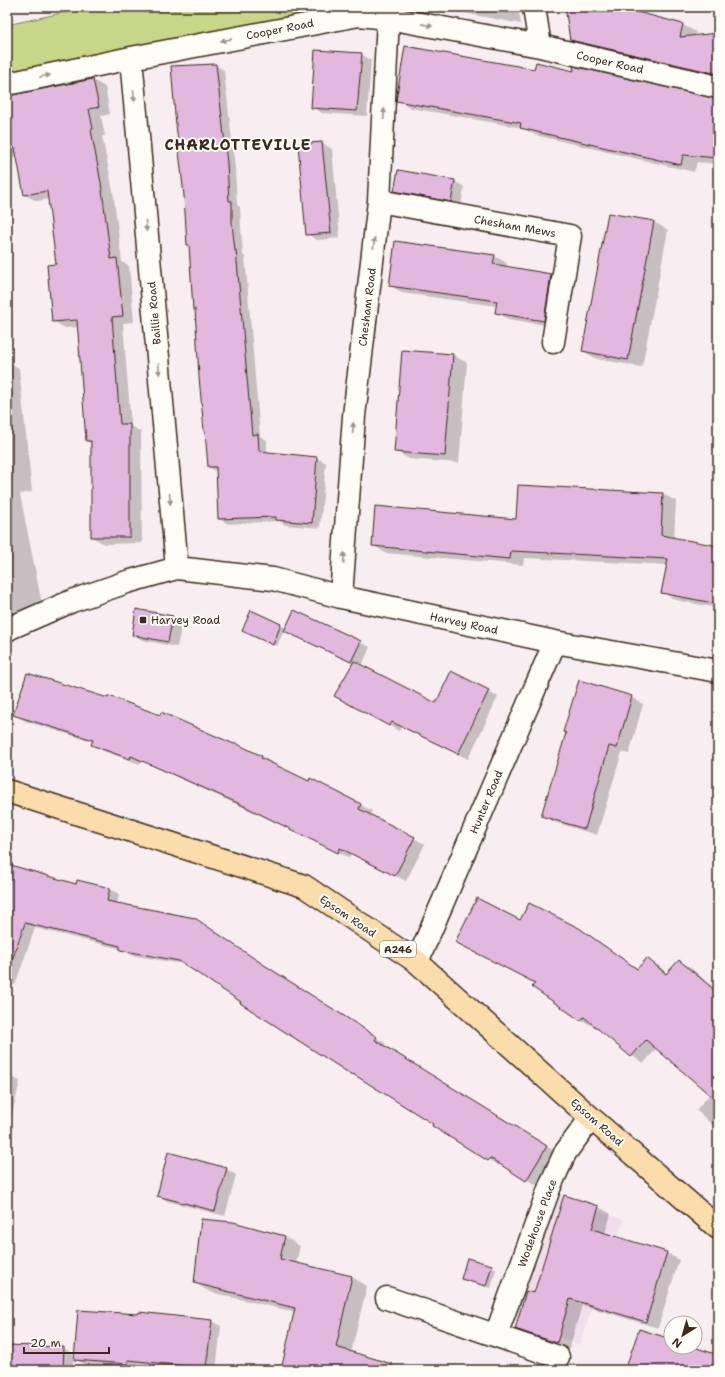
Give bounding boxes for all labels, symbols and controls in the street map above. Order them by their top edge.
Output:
street label: Cooper Road [245,16,315,43]
one-way arrow [421,22,433,28]
one-way arrow [220,37,232,43]
street label: Cooper Road [575,47,645,78]
one-way arrow [39,72,51,78]
one-way arrow [131,90,138,102]
one-way arrow [380,108,387,120]
district label: CHARLOTTEVILLE [165,135,311,155]
street label: Chesham Mews [473,212,557,241]
one-way arrow [143,220,149,232]
one-way arrow [371,237,377,249]
street label: Chesham Road [355,267,380,347]
street label: Baillie Road [144,281,165,345]
one-way arrow [155,363,162,375]
one-way arrow [350,422,357,434]
one-way arrow [167,493,174,505]
one-way arrow [341,552,348,564]
street label: Harvey Road [428,609,499,638]
place label: Harvey Road [151,613,220,628]
marker: Harvey Road [138,615,148,625]
street label: Hunter Road [466,768,507,836]
street label: Epsom Road [316,892,379,941]
road number: A246 [380,941,416,957]
street label: Epsom Road [567,1095,626,1149]
street label: Wodehouse Place [515,1177,560,1269]
north arrow [663,1315,703,1355]
scale bar [24,1329,109,1355]
text: N [669,1334,685,1351]
text: 20 m [30,1335,61,1351]

